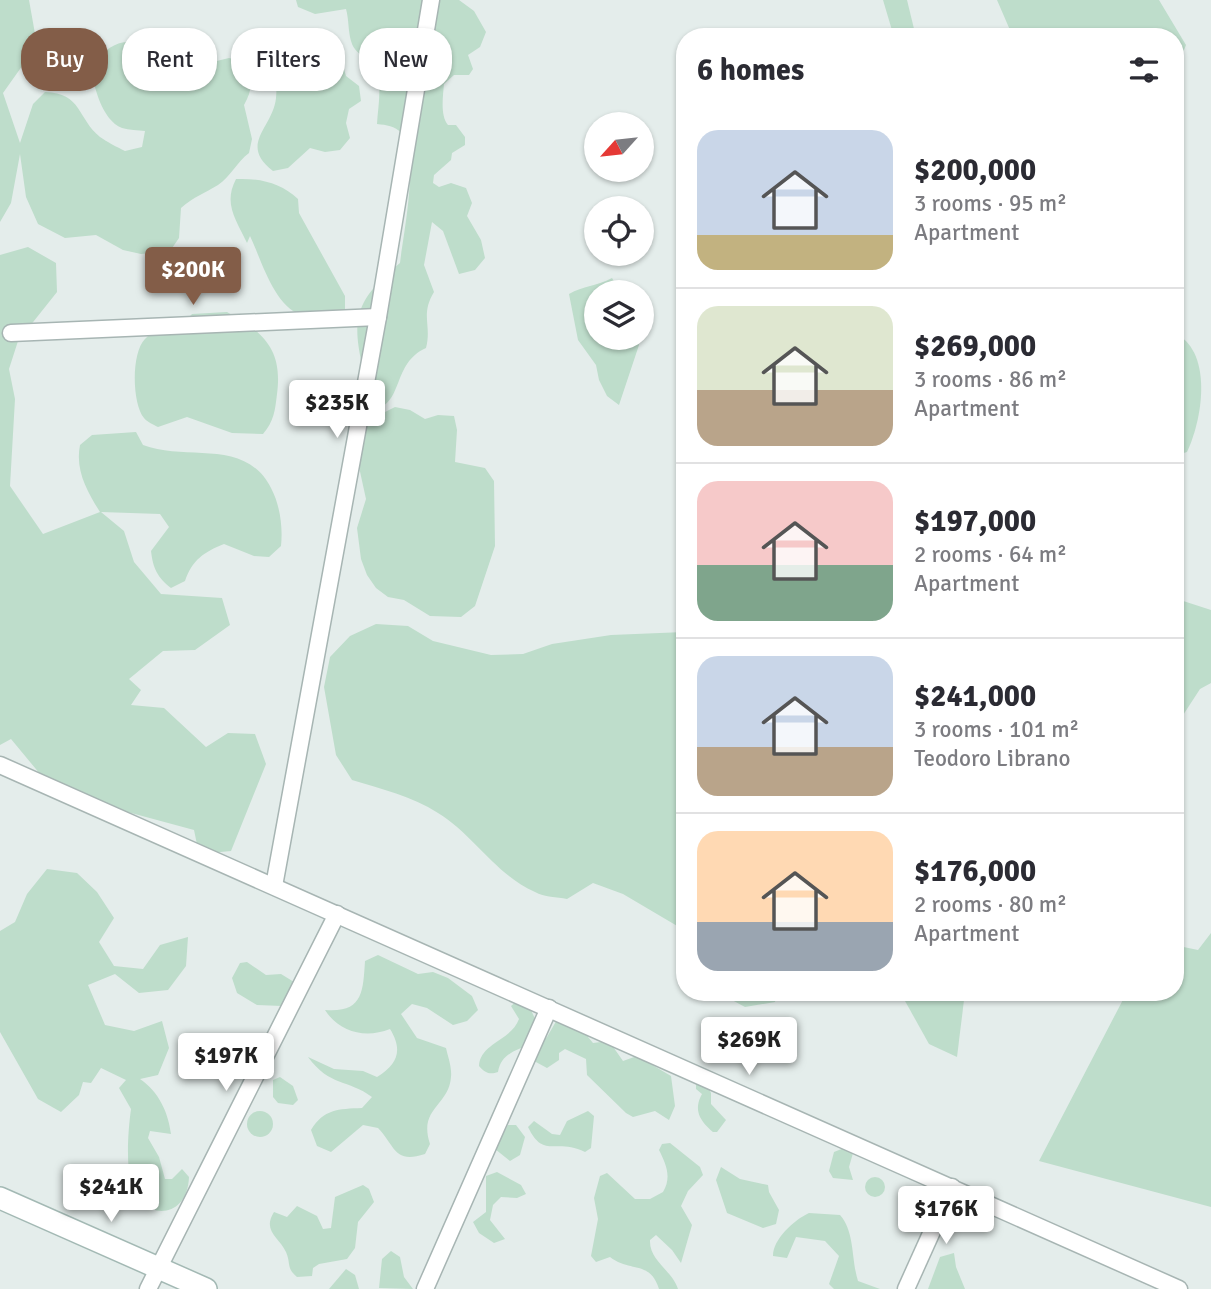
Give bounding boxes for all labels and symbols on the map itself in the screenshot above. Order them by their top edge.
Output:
north arrow [584,112,654,182]
pin: $200K [144,247,242,307]
pin: $235K [288,380,386,440]
pin: $269K [700,1018,798,1077]
pin: $197K [177,1034,275,1093]
pin: $241K [62,1164,160,1224]
pin: $176K [897,1186,995,1246]

